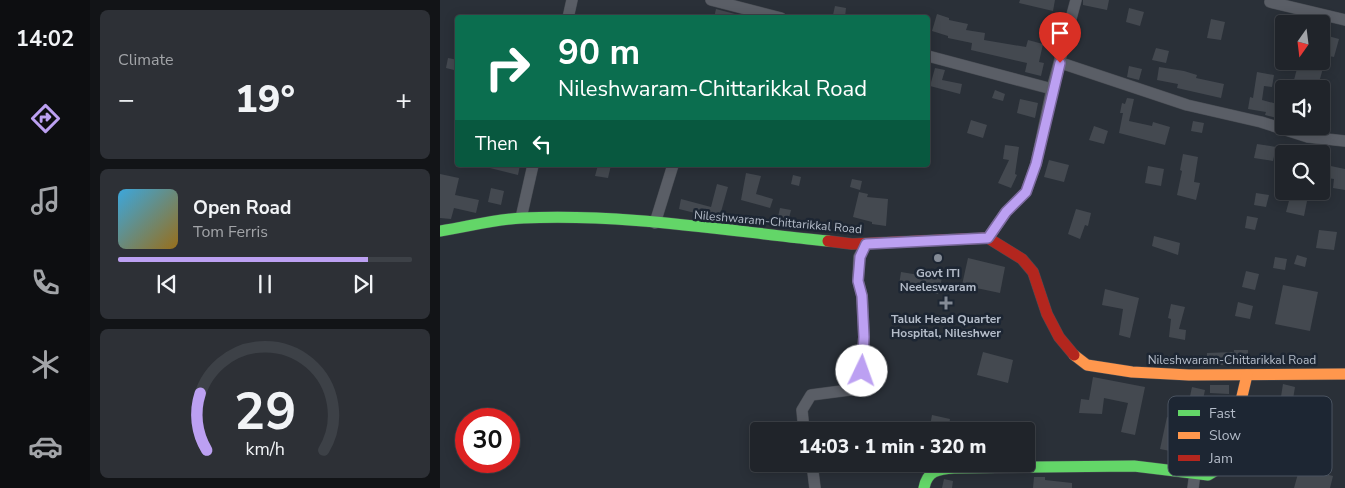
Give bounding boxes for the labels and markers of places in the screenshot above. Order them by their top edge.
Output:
pin [1039,12,1081,63]
marker: Govt ITI Neeleswaram [932,252,944,264]
place label: Govt ITI Neeleswaram [900,265,976,295]
marker: Taluk Head Quarter Hospital, Nileshwer [939,296,953,310]
place label: Taluk Head Quarter Hospital, Nileshwer [891,311,1001,341]

